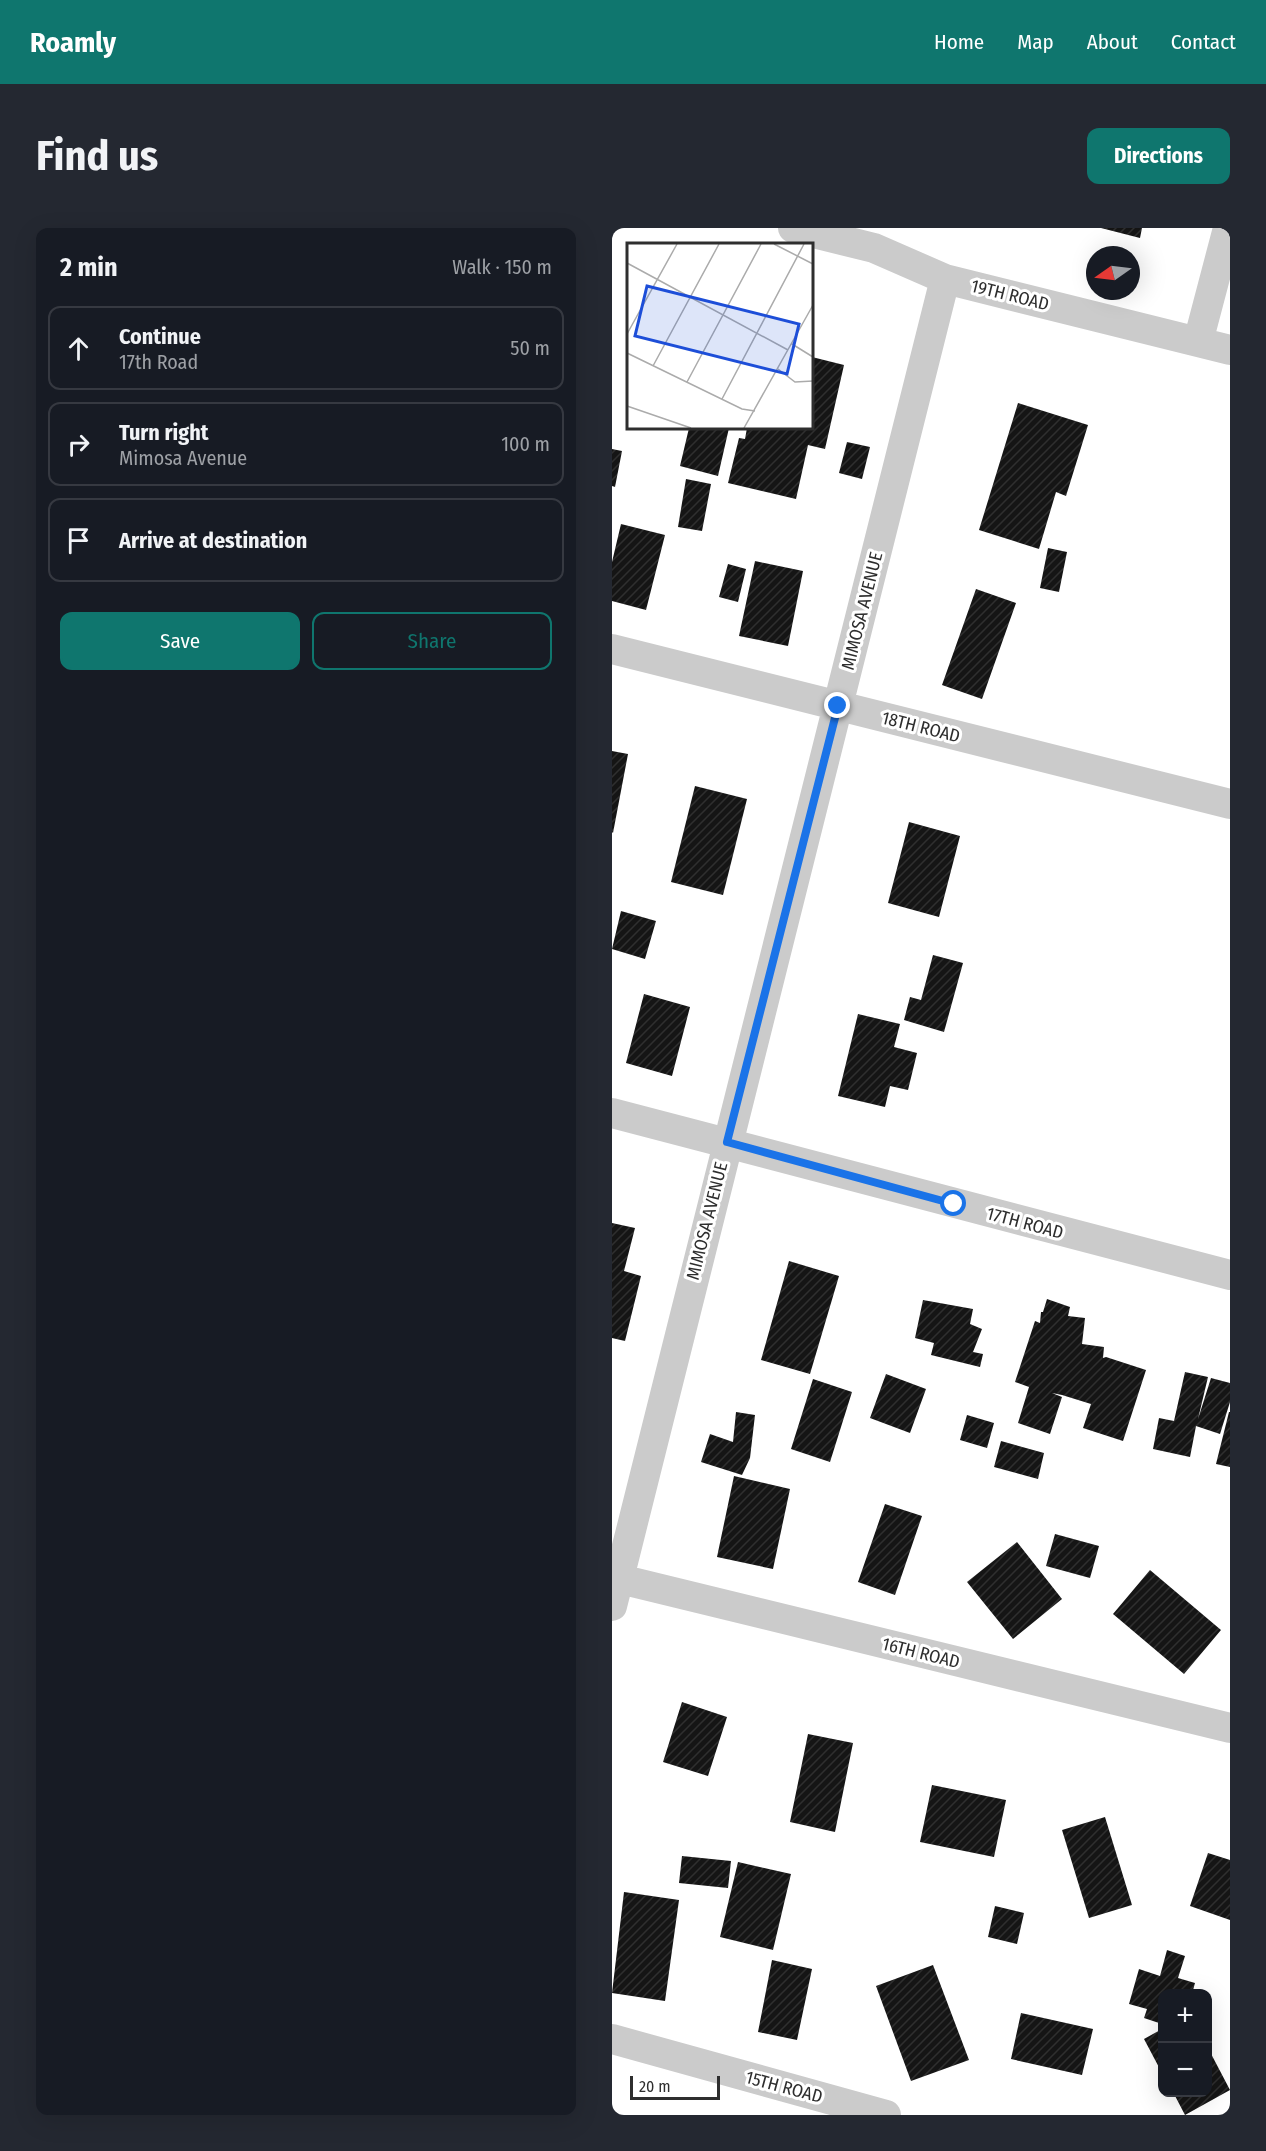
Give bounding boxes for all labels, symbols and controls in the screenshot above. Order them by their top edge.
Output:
text: Roamly [30,26,116,59]
text: Home [934,29,984,55]
text: Map [1017,29,1054,55]
text: About [1087,29,1138,55]
text: Contact [1171,29,1236,55]
button: Directions [1087,128,1230,184]
text: Find us [36,131,158,181]
inset map [627,243,813,429]
north arrow [1086,246,1140,300]
text: 2 min [60,252,118,283]
text: Walk · 150 m [452,255,552,279]
street label: 19TH ROAD [969,275,1051,315]
text: Continue [119,323,201,350]
icon: ahead [62,332,95,365]
text: 50 m [510,336,550,360]
text: 17th Road [119,350,198,374]
text: Turn right [119,419,208,446]
icon: right [62,428,95,461]
text: 100 m [501,432,550,456]
text: Mimosa Avenue [119,446,247,470]
icon: arrive [62,524,95,557]
text: Arrive at destination [119,527,307,554]
street label: MIMOSA AVENUE [837,550,887,672]
button: Save [60,612,300,670]
button: Share [312,612,552,670]
route end [824,692,850,718]
street label: 18TH ROAD [880,707,962,747]
street label: MIMOSA AVENUE [682,1160,732,1282]
route start [940,1190,966,1216]
street label: 17TH ROAD [984,1202,1066,1244]
street label: 16TH ROAD [880,1633,962,1673]
map controls [1158,1989,1212,2097]
button: + [1158,1989,1212,2043]
button: − [1158,2043,1212,2097]
street label: 15TH ROAD [743,2066,825,2108]
scale bar [630,2073,720,2100]
text: 20 m [639,2077,670,2096]

